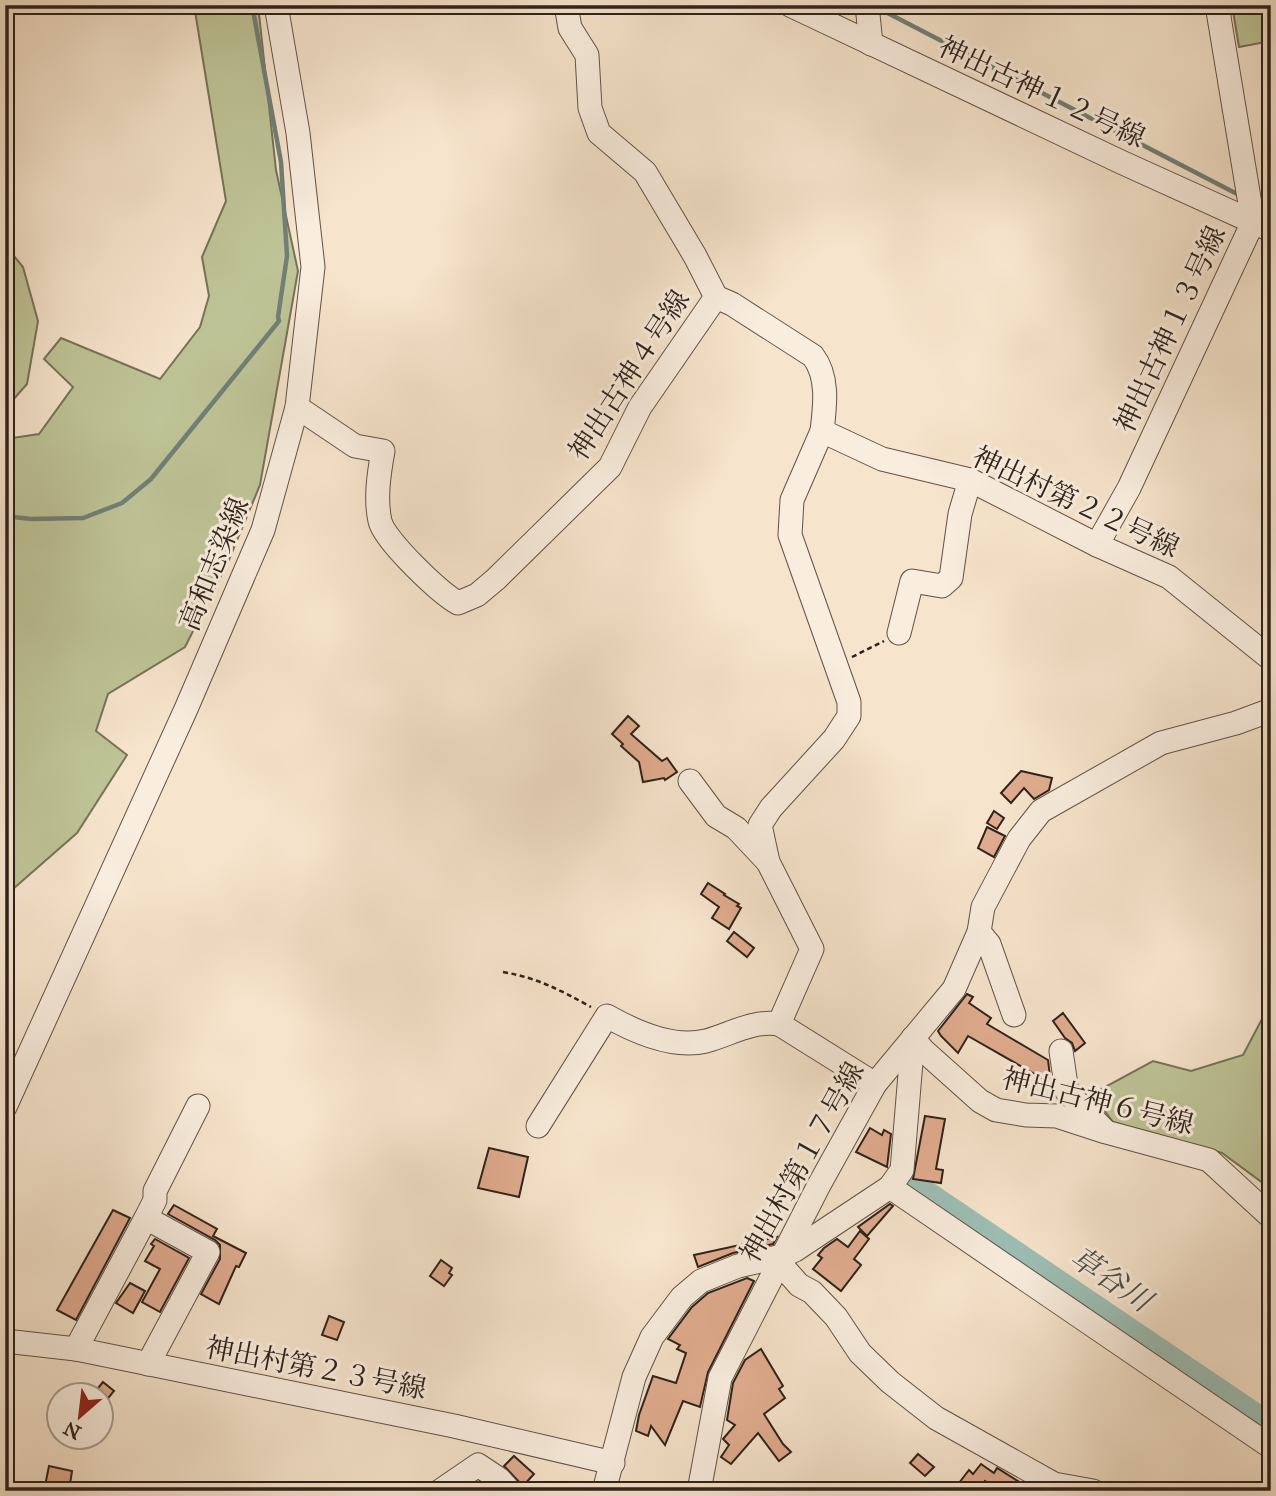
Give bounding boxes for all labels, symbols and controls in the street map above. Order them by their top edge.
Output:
street label: 神出古神１２号線 [933,29,1151,155]
street label: 神出古神１３号線 [1107,220,1233,438]
street label: 神出古神４号線 [561,283,697,467]
street label: 神出村第２２号線 [967,439,1185,565]
street label: 高和志染線 [172,493,256,635]
street label: 神出村第１７号線 [732,1056,872,1268]
street label: 神出古神６号線 [999,1060,1197,1142]
water label: 草谷川 [1064,1239,1161,1321]
street label: 神出村第２３号線 [203,1329,429,1407]
north arrow [46,1380,116,1450]
text: N [60,1417,85,1445]

